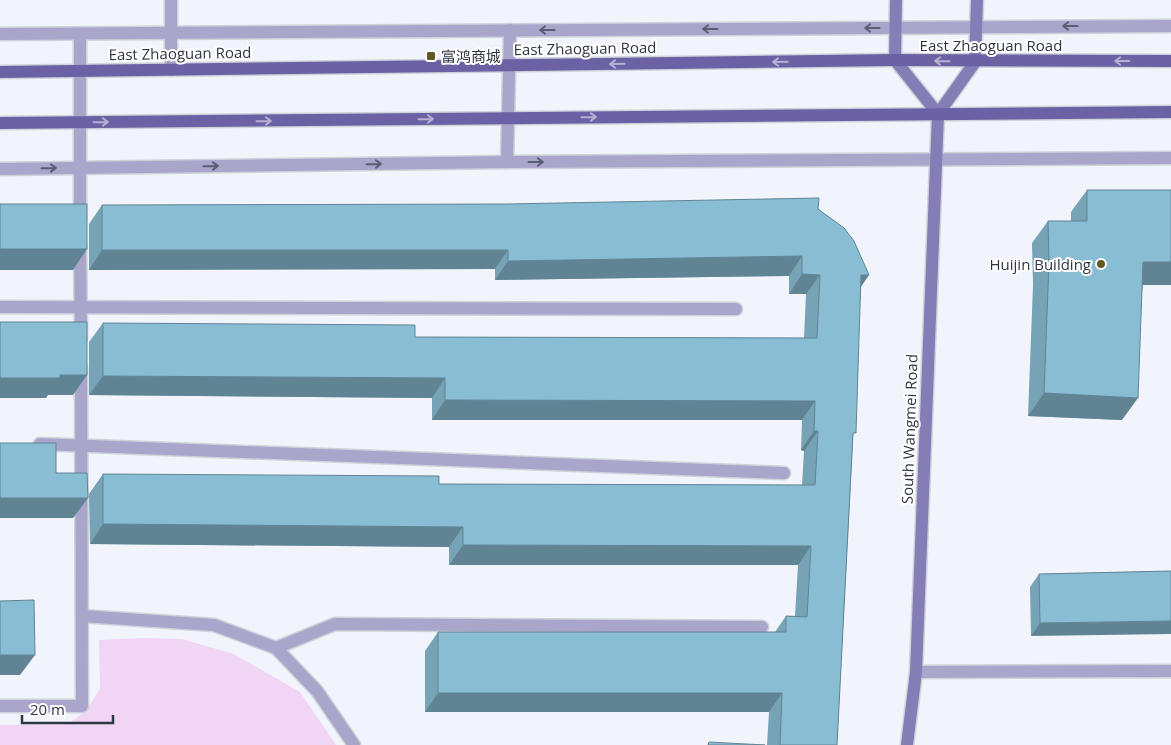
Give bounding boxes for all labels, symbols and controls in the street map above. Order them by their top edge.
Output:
one-way arrow [1062,21,1078,31]
one-way arrow [865,23,881,33]
one-way arrow [702,24,718,34]
one-way arrow [540,25,556,35]
street label: East Zhaoguan Road [920,35,1062,55]
street label: East Zhaoguan Road [513,37,657,59]
street label: East Zhaoguan Road [108,42,252,64]
place label: 富鸿商城 [441,46,501,66]
marker: 富鸿商城 [425,50,437,62]
one-way arrow [935,56,951,66]
one-way arrow [1115,56,1131,66]
one-way arrow [772,57,788,67]
one-way arrow [610,59,626,69]
one-way arrow [580,112,596,122]
one-way arrow [418,114,434,124]
one-way arrow [255,116,271,126]
one-way arrow [92,117,109,127]
one-way arrow [528,157,544,167]
one-way arrow [365,159,381,168]
one-way arrow [202,161,219,171]
one-way arrow [40,163,56,173]
place label: Huijin Building [990,254,1091,274]
marker: Huijin Building [1095,258,1107,270]
street label: South Wangmei Road [896,354,922,504]
scale bar [22,692,114,724]
text: 20 m [30,699,65,719]

